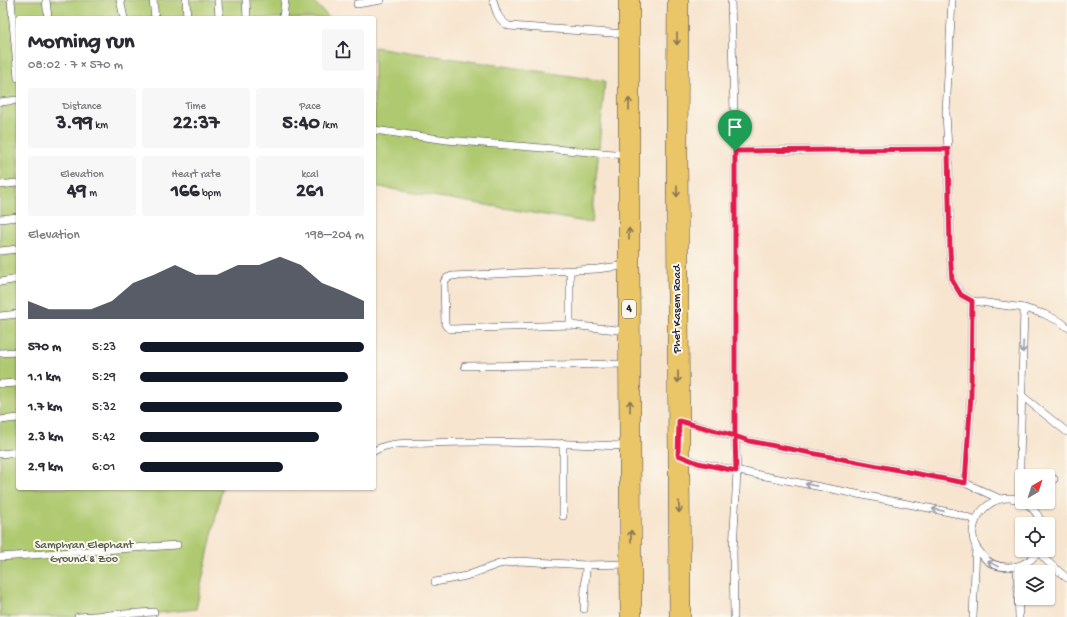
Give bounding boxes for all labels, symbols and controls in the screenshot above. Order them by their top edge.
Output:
button: share [322,29,364,71]
text: Morning run [28,30,134,56]
one-way arrow [673,32,681,45]
text: 08:02 · 7 × 570 m [28,58,123,73]
one-way arrow [626,98,633,111]
text: Distance [63,101,101,113]
text: Time [186,101,206,113]
text: Pace [299,101,321,113]
pin [718,110,752,151]
text: 3.99 [56,113,93,136]
text: 22:37 [173,113,219,136]
text: 5:40 [282,113,320,136]
icon: arrive [724,116,746,138]
text: km [93,120,108,132]
text: /km [320,120,338,132]
text: Elevation [60,169,104,181]
text: Heart rate [171,169,221,181]
text: kcal [301,169,319,181]
text: 49 [67,181,87,204]
text: 166 [171,181,199,204]
text: 261 [296,181,324,204]
one-way arrow [673,184,681,197]
text: m [87,188,97,200]
text: bpm [199,188,221,200]
text: Elevation [28,228,80,243]
text: 198–204 m [305,228,364,243]
one-way arrow [625,228,633,241]
street label: Phet Kasem Road [671,264,685,354]
road number: 4 [622,300,636,318]
text: 570 m [28,340,61,355]
text: 5:23 [92,340,116,355]
one-way arrow [1019,340,1027,353]
text: 1.1 km [28,370,61,385]
text: 5:29 [92,370,116,385]
one-way arrow [674,370,682,383]
text: 1.7 km [28,400,62,415]
text: 5:32 [92,400,116,415]
one-way arrow [626,400,634,413]
text: 2.3 km [28,430,63,445]
text: 5:42 [92,430,115,445]
text: 2.9 km [28,460,63,475]
text: 6:01 [92,460,115,475]
north arrow [1015,469,1055,509]
map controls [1015,469,1055,605]
one-way arrow [805,481,818,489]
one-way arrow [675,500,683,513]
one-way arrow [932,506,945,514]
button: locate [1015,517,1055,557]
one-way arrow [627,530,635,543]
park label: Samphran Elephant Ground & Zoo [35,539,134,567]
one-way arrow [988,559,1000,567]
button: layers [1015,565,1055,605]

